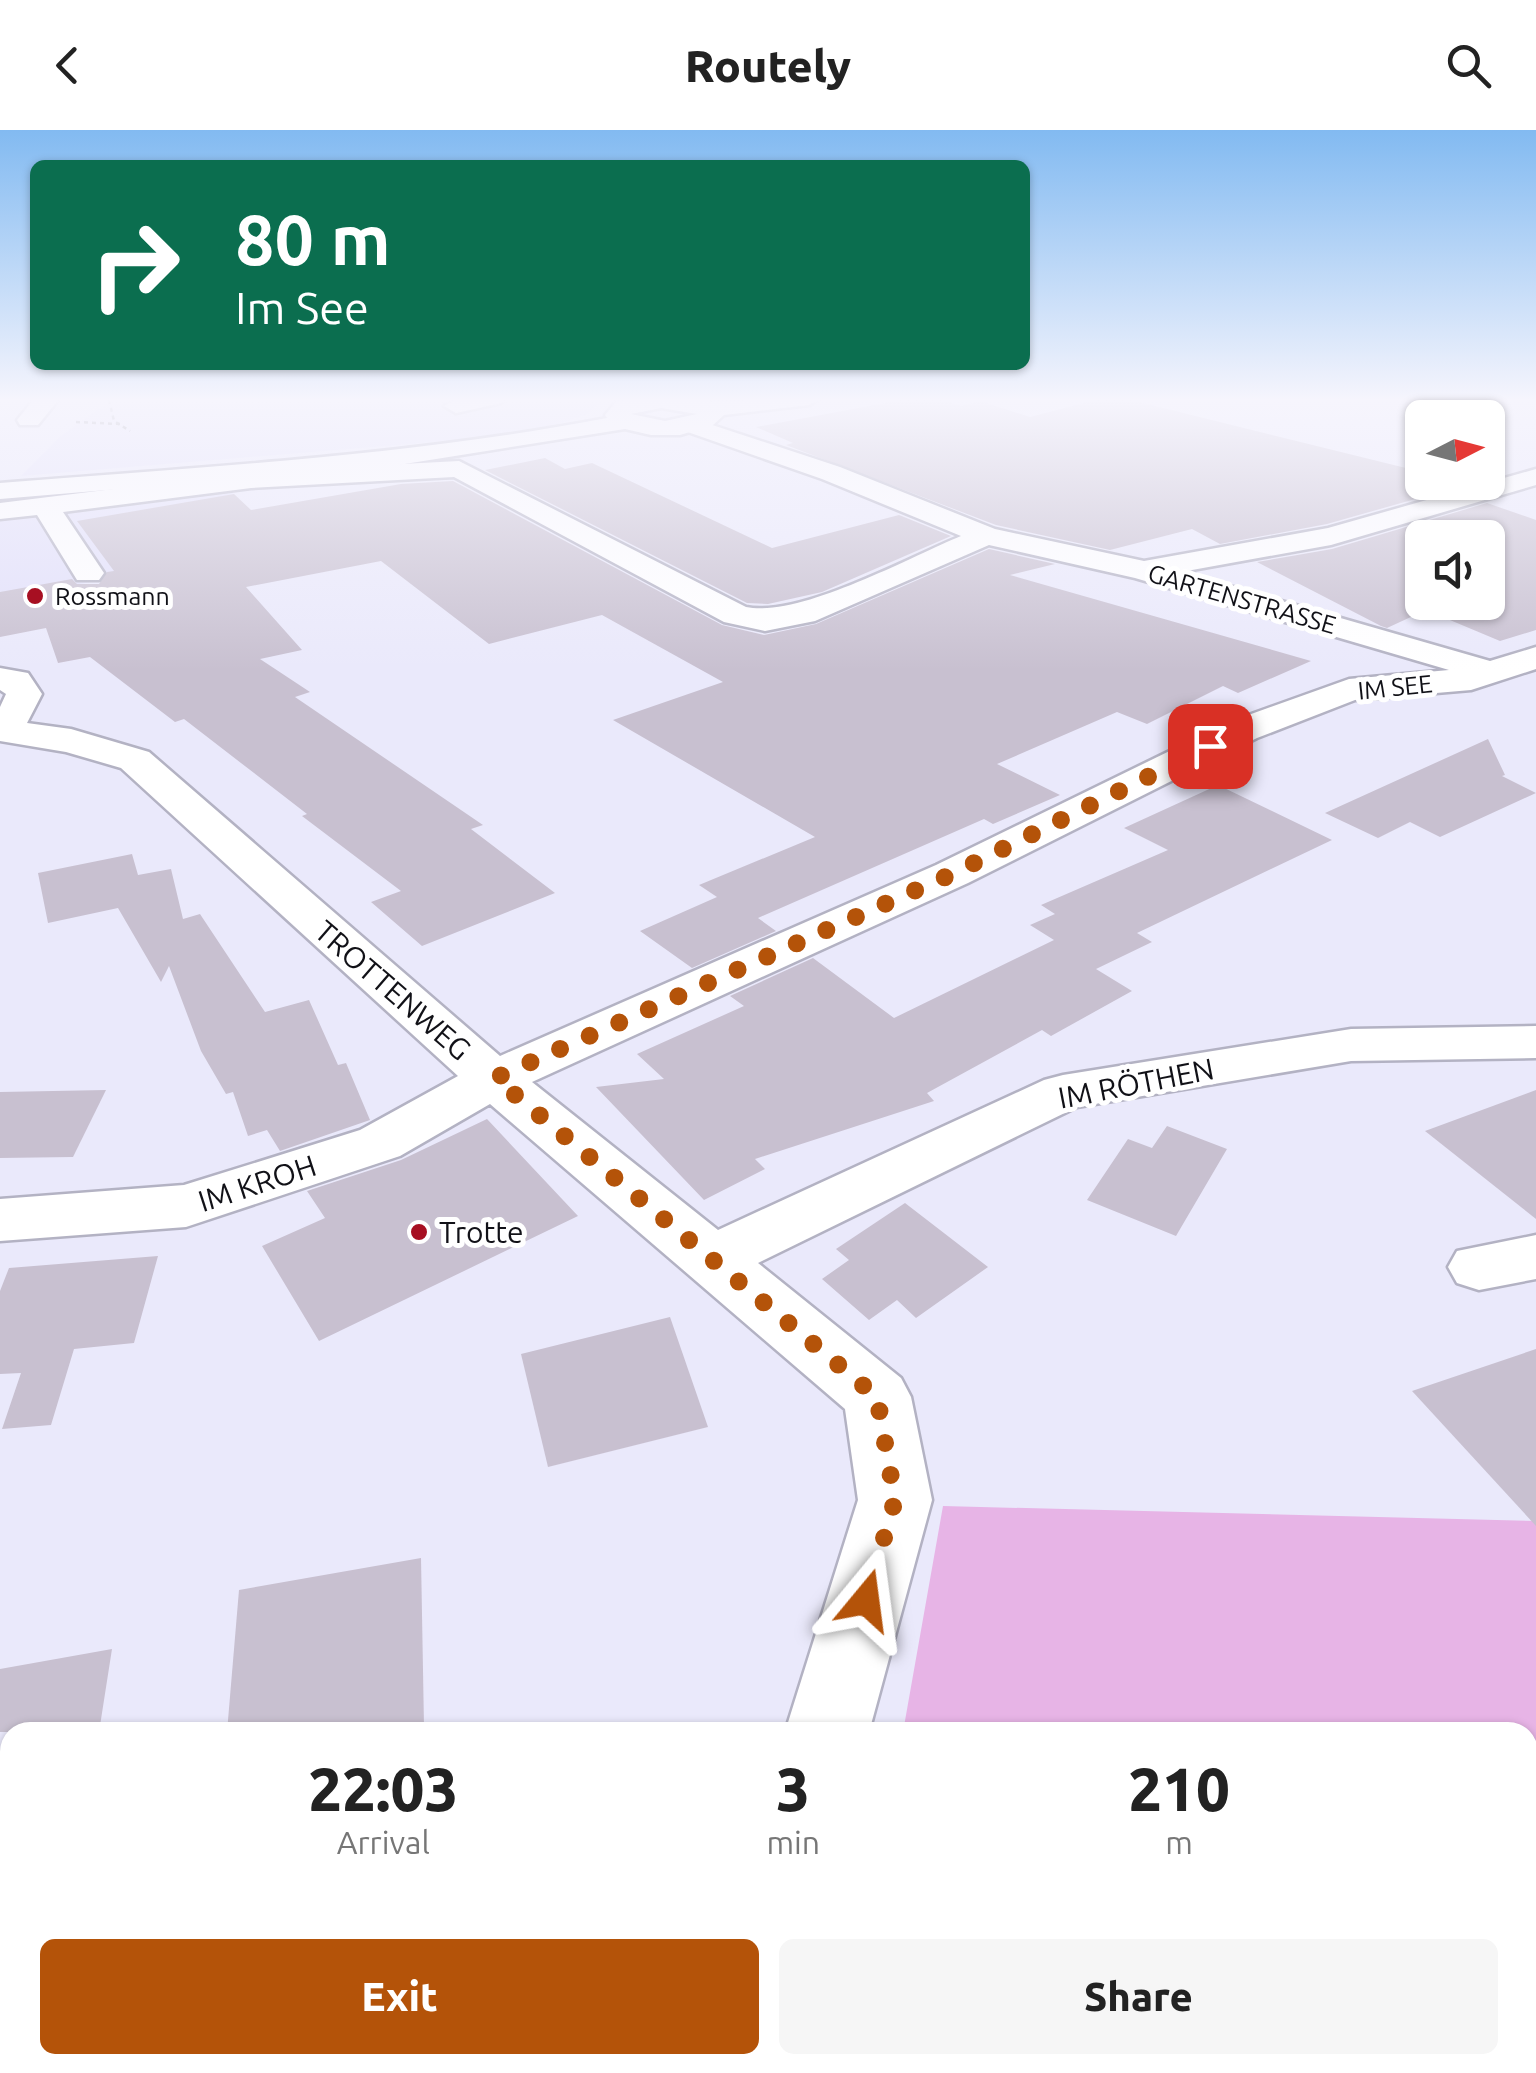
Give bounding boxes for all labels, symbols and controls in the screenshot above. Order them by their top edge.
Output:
icon: back [40,38,95,93]
icon: search [1441,38,1496,93]
text: Routely [685,40,851,91]
icon: right [70,200,200,330]
text: 80 m [235,200,391,278]
text: Im See [235,282,369,333]
north arrow [1405,400,1505,500]
map controls [1405,400,1505,620]
button: sound [1405,520,1505,620]
street label: GARTENSTRASSE [1145,559,1339,639]
place label: Rossmann [55,582,170,610]
marker: Rossmann [24,585,46,607]
street label: IM SEE [1356,669,1434,705]
pin [1168,704,1253,789]
icon: arrive [1183,719,1238,774]
street label: TROTTENWEG [308,913,478,1067]
street label: IM RÖTHEN [1055,1051,1217,1115]
street label: IM KROH [194,1148,320,1218]
place label: Trotte [439,1215,524,1249]
marker: Trotte [408,1221,430,1243]
position arrow [814,1548,918,1652]
text: 22:03 [308,1755,458,1822]
text: 3 [776,1755,810,1822]
text: 210 [1128,1755,1230,1822]
text: Arrival [337,1824,430,1860]
text: min [766,1824,820,1860]
text: m [1165,1824,1193,1860]
button: Exit [40,1939,759,2054]
button: Share [779,1939,1498,2054]

